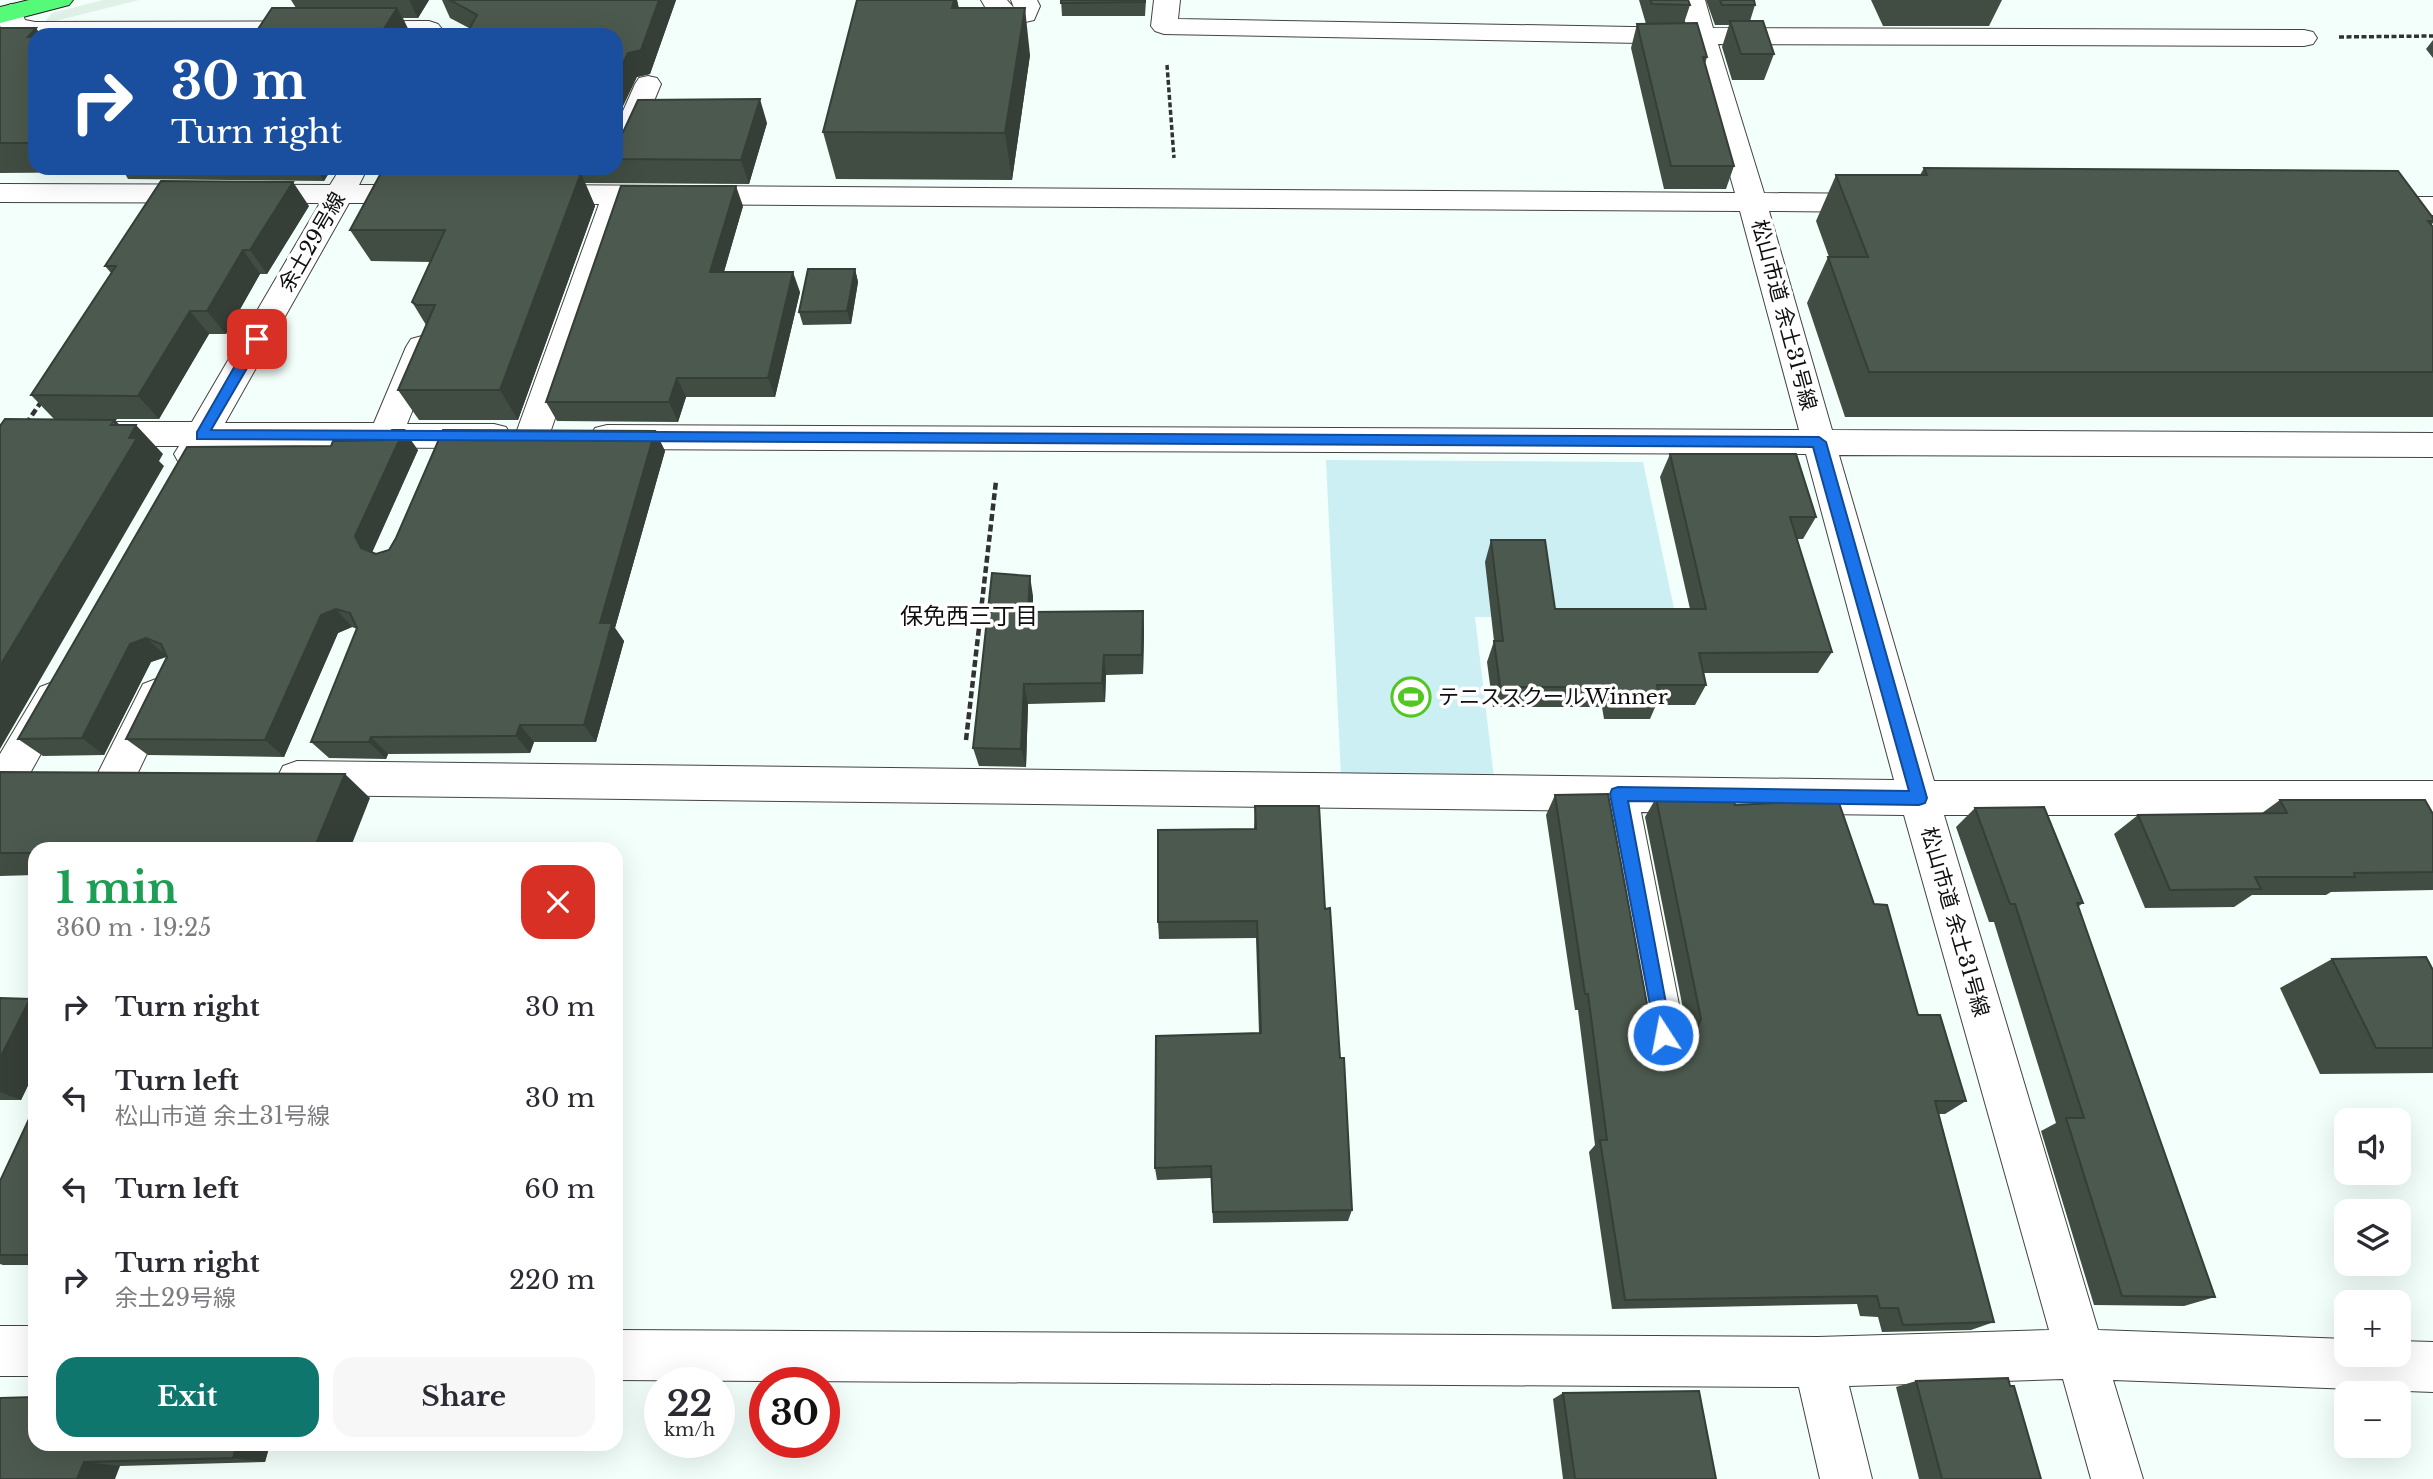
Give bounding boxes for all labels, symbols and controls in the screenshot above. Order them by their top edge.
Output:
text: 30 m [171,51,306,112]
icon: right [56,56,147,147]
text: Turn right [171,112,342,152]
street label: 余土29号線 [273,188,351,296]
street label: 松山市道 余土31号線 [1746,217,1822,413]
pin [227,309,287,369]
icon: arrive [238,320,276,358]
district label: 保免西三丁目 [900,602,1038,630]
sports icon: テニススクールWinner [1390,676,1432,718]
place label: テニススクールWinner [1438,684,1668,710]
street label: 松山市道 余土31号線 [1915,824,1995,1020]
text: 1 min [56,862,178,914]
button: close [521,865,595,939]
text: 360 m · 19:25 [56,914,211,942]
icon: right [56,988,94,1026]
text: Turn right [115,991,260,1023]
text: 30 m [525,991,595,1023]
position arrow [1626,998,1700,1072]
text: Turn left [115,1065,239,1097]
icon: left [56,1079,94,1117]
text: 30 m [525,1082,595,1114]
text: 松山市道 余土31号線 [115,1102,330,1130]
map controls [2334,1108,2411,1458]
button: sound [2334,1108,2411,1185]
icon: left [56,1170,94,1208]
text: Turn left [115,1173,239,1205]
text: 60 m [524,1173,595,1205]
button: layers [2334,1199,2411,1276]
text: Turn right [115,1247,260,1279]
icon: right [56,1261,94,1299]
text: 220 m [509,1264,595,1296]
text: 余土29号線 [115,1284,236,1312]
button: + [2334,1290,2411,1367]
button: Exit [56,1357,319,1437]
button: Share [333,1357,595,1437]
speed limit sign: 30 [749,1367,840,1458]
button: − [2334,1381,2411,1458]
text: 22 [667,1382,712,1425]
text: km/h [664,1419,715,1441]

